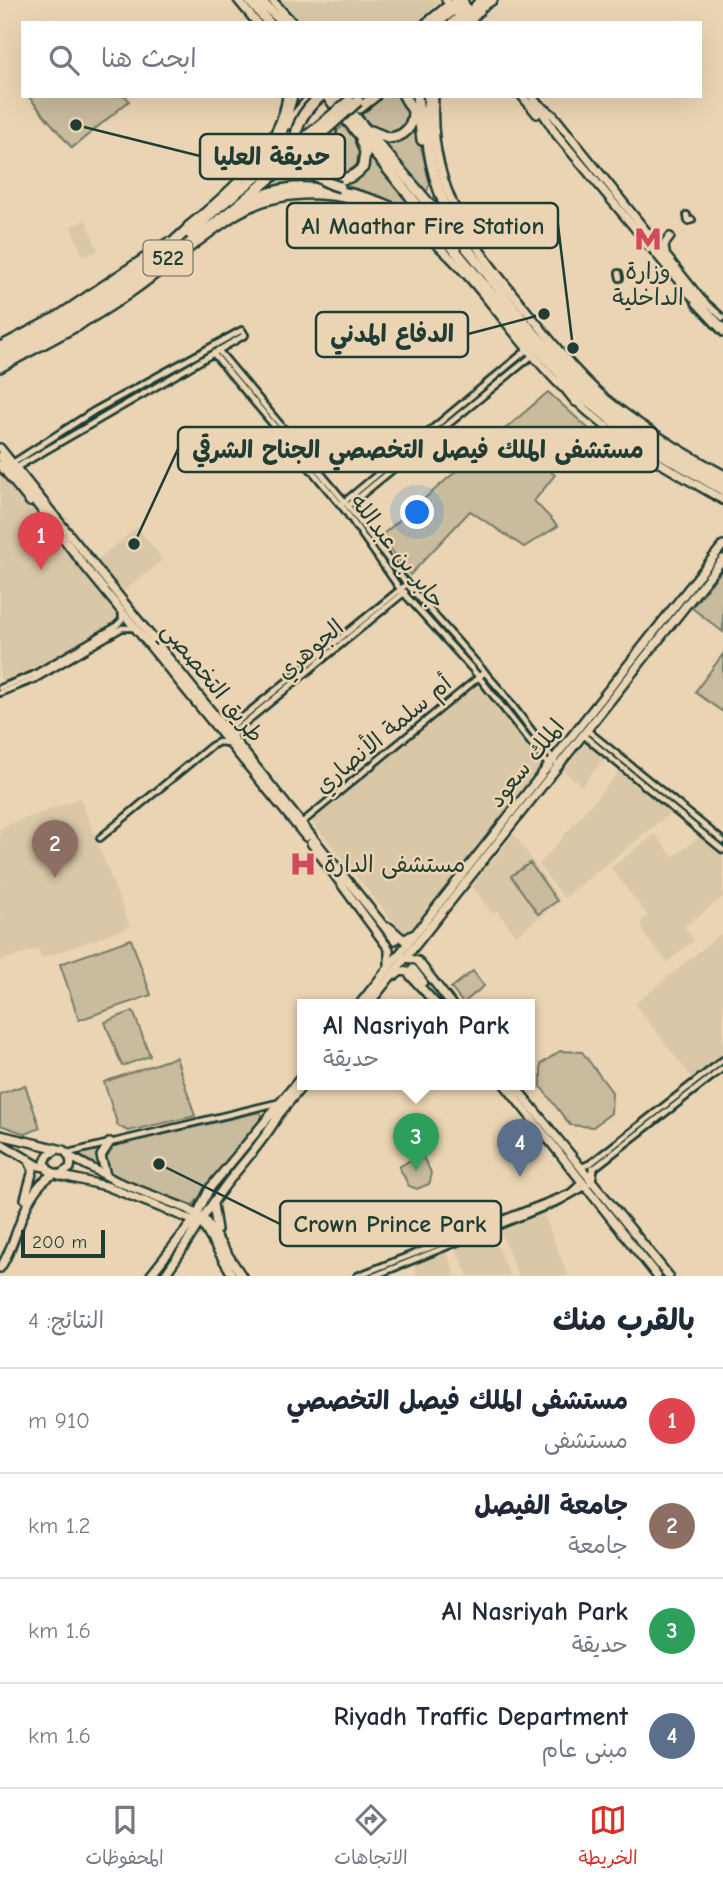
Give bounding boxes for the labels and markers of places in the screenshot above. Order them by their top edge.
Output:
callout: حديقة العليا [200,134,345,179]
callout: Al Maathar Fire Station [287,203,558,248]
metro station icon: وزارة الداخلية [633,224,663,254]
place label: وزارة الداخلية [612,258,684,311]
callout: الدفاع المدني [316,312,468,357]
callout: مستشفى الملك فيصل التخصصي الجناح الشرقي [178,427,658,472]
pin: 1 [18,512,64,570]
pin: 2 [32,820,78,878]
hospital icon: مستشفى الدارة [288,849,318,879]
place label: مستشفى الدارة [324,851,465,879]
pin: 3 [393,1113,439,1171]
pin: 4 [497,1119,543,1177]
callout: Crown Prince Park [280,1201,501,1246]

